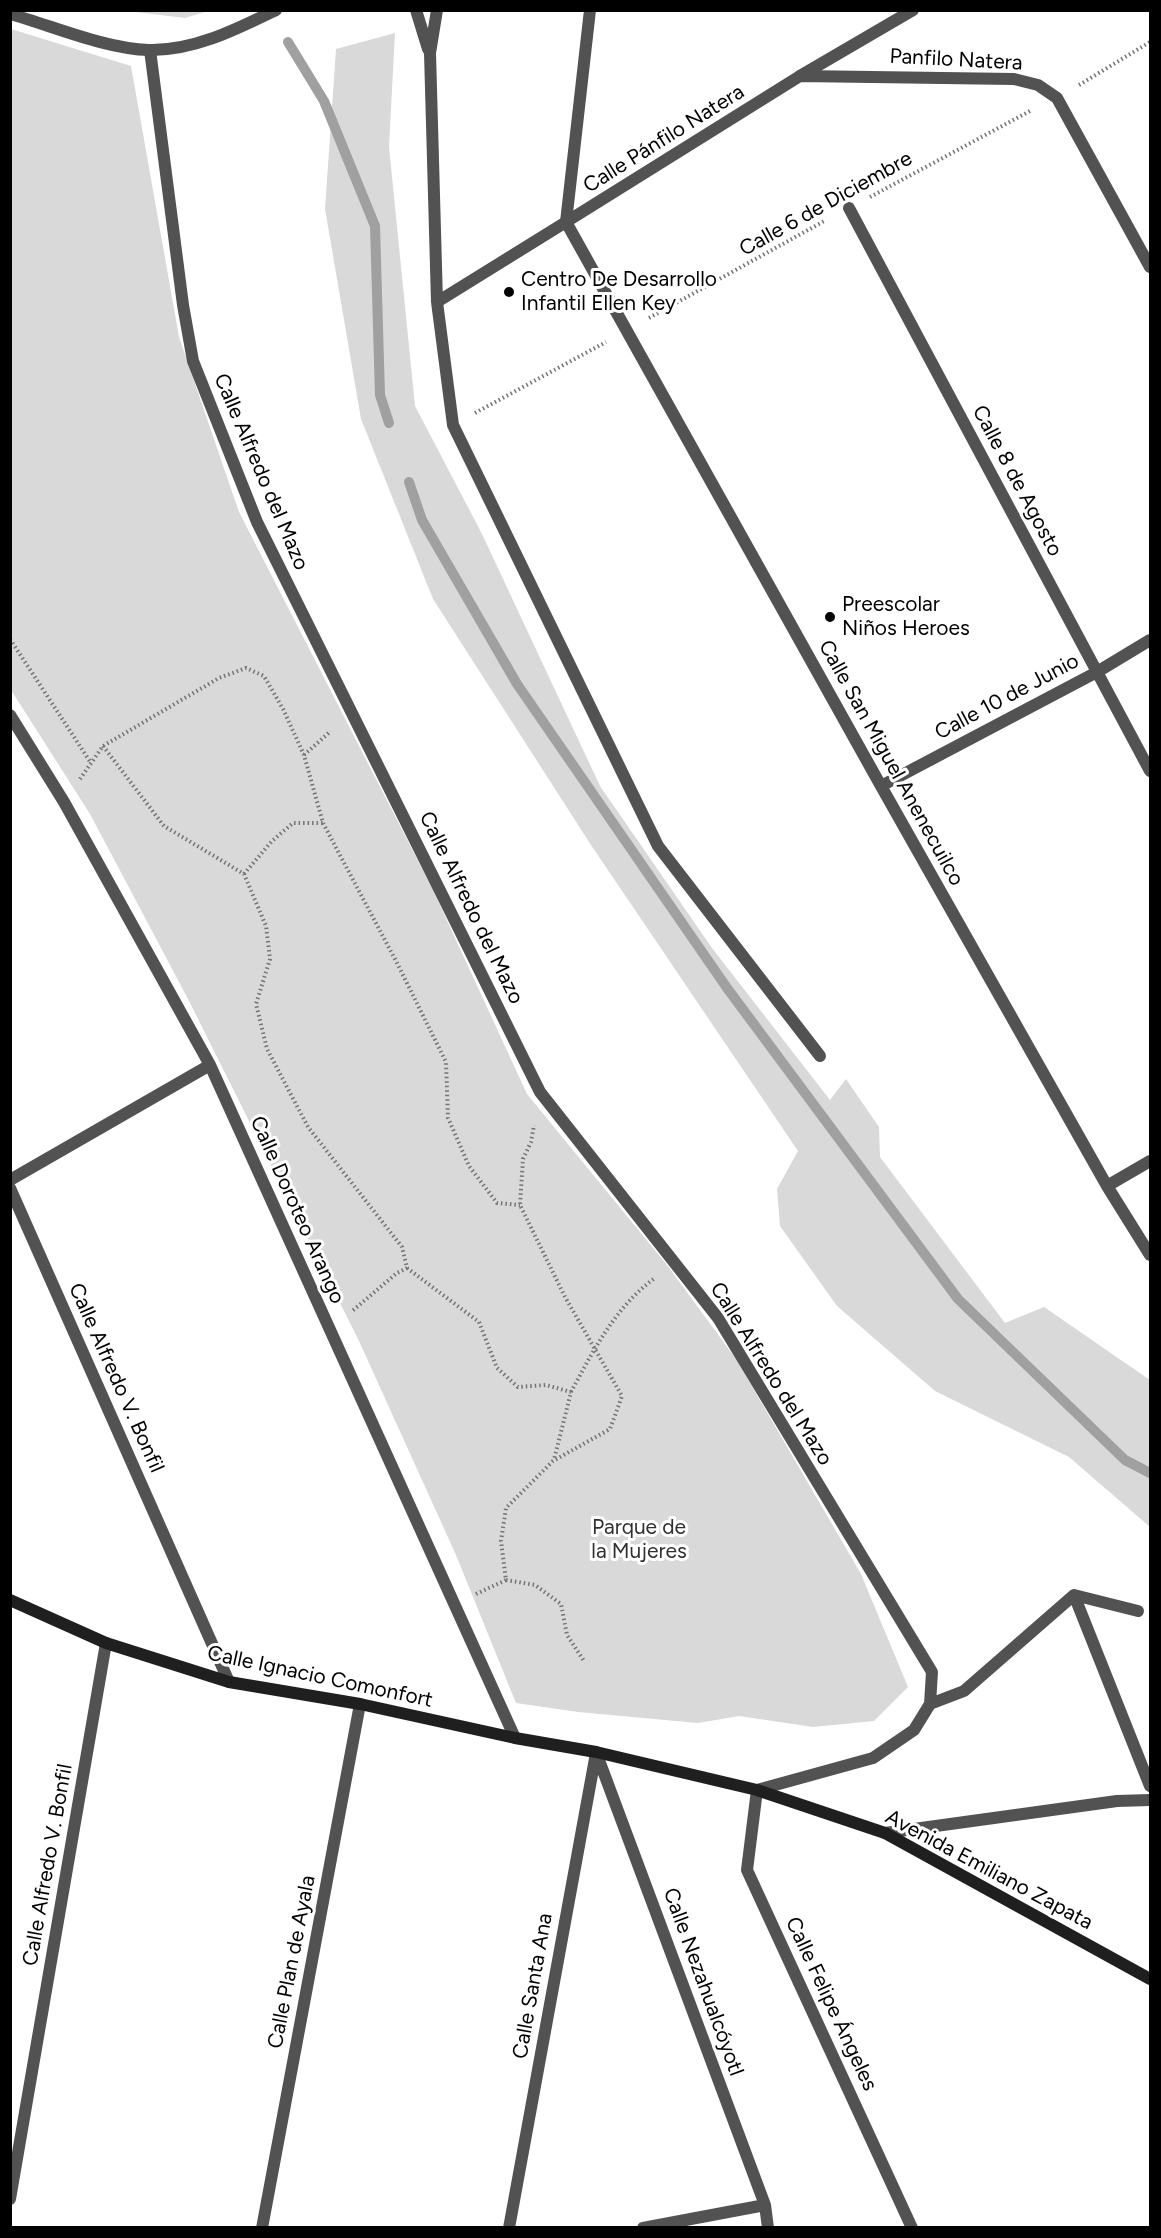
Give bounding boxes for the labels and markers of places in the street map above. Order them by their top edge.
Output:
place label: Centro De Desarrollo Infantil Ellen Key [521,267,717,317]
marker: Centro De Desarrollo Infantil Ellen Key [502,285,516,299]
place label: Preescolar Niños Heroes [842,592,970,642]
marker: Preescolar Niños Heroes [823,610,837,624]

